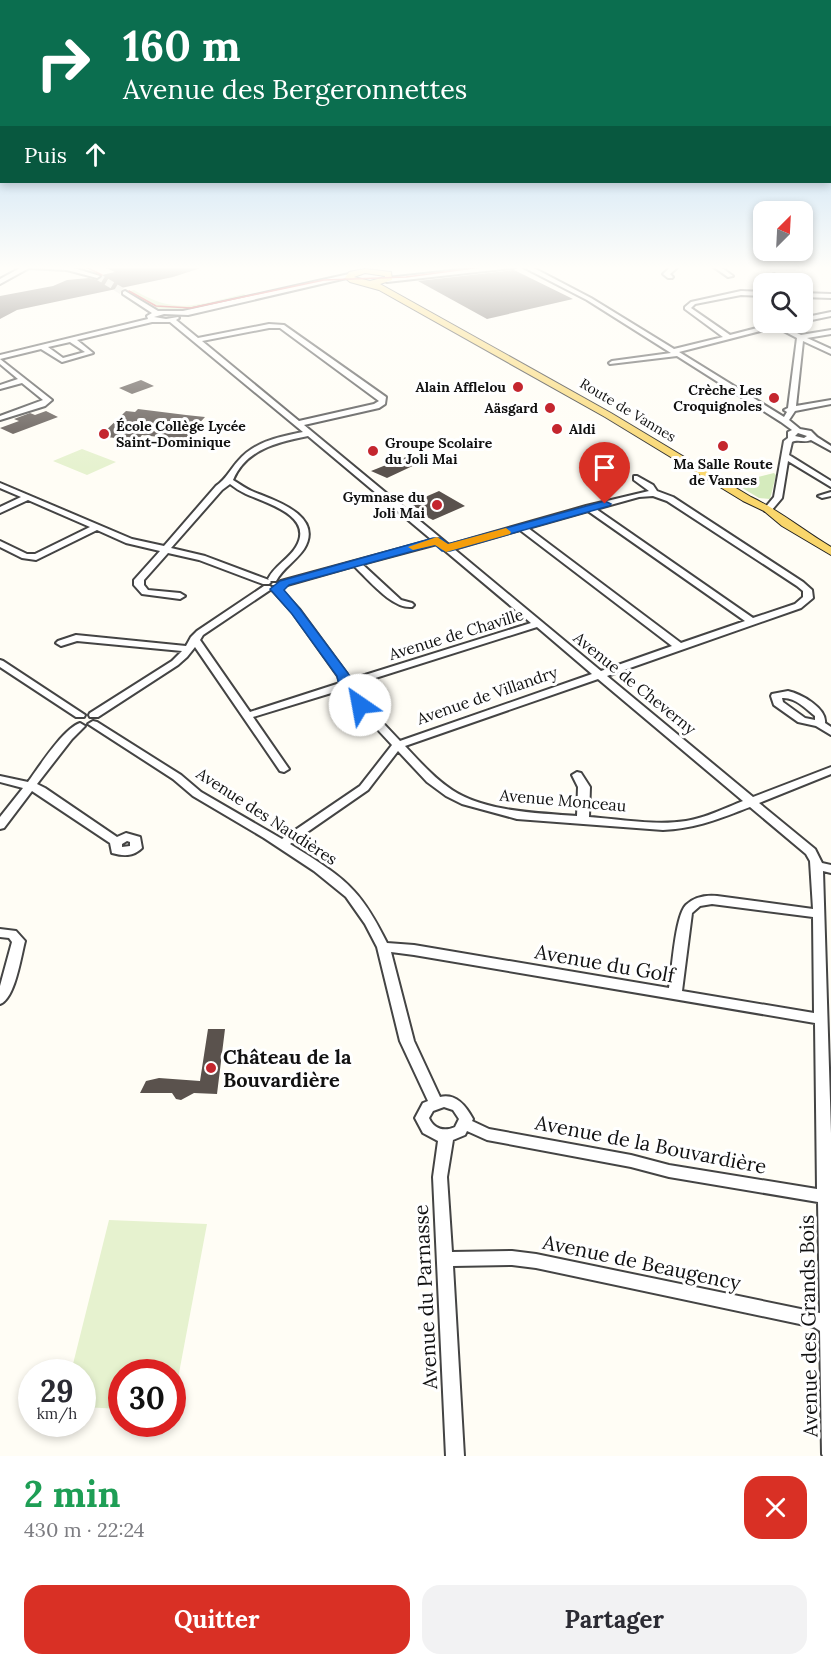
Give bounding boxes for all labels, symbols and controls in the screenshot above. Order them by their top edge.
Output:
text: 160 m [123,19,241,73]
icon: right [24,24,102,102]
text: Avenue des Bergeronnettes [123,72,467,106]
icon: ahead [79,138,112,171]
text: Puis [24,141,67,169]
north arrow [753,201,813,261]
map controls [753,201,813,333]
button: search [753,273,813,333]
street label: Route de Vannes [577,374,679,446]
place label: Alain Afflelou [415,378,506,396]
marker: Alain Afflelou [511,380,525,394]
place label: Crèche Les Croquignoles [673,381,762,415]
marker: Crèche Les Croquignoles [767,391,781,405]
place label: Aäsgard [485,399,538,417]
marker: Aäsgard [543,401,557,415]
place label: École Collège Lycée Saint-Dominique [116,417,246,451]
place label: Aldi [569,420,596,438]
marker: Aldi [550,422,564,436]
marker: École Collège Lycée Saint-Dominique [97,427,111,441]
place label: Groupe Scolaire du Joli Mai [385,434,493,468]
marker: Ma Salle Route de Vannes [716,439,730,453]
pin [579,442,630,504]
marker: Groupe Scolaire du Joli Mai [366,444,380,458]
icon: arrive [588,451,621,484]
place label: Ma Salle Route de Vannes [673,455,773,489]
place label: Gymnase du Joli Mai [343,488,425,522]
marker: Gymnase du Joli Mai [430,498,444,512]
street label: Avenue de Chaville [385,604,526,664]
street label: Avenue de Cheverny [569,627,701,739]
street label: Avenue de Villandry [413,661,561,729]
position arrow [328,673,392,737]
street label: Avenue des Naudières [192,762,341,869]
street label: Avenue Monceau [498,784,628,816]
street label: Avenue du Golf [532,938,678,988]
place label: Château de la Bouvardière [223,1044,352,1092]
marker: Château de la Bouvardière [204,1061,218,1075]
street label: Avenue de la Bouvardière [532,1109,769,1179]
street label: Avenue du Parnasse [408,1204,442,1391]
street label: Avenue des Grands Bois [794,1215,822,1438]
street label: Avenue de Beaugency [540,1229,744,1295]
speed limit sign: 30 [108,1359,186,1437]
text: 29 [40,1372,74,1410]
text: km/h [37,1404,77,1423]
text: 2 min [24,1471,121,1517]
button: close [744,1476,807,1539]
text: 430 m · 22:24 [24,1517,145,1542]
button: Quitter [24,1585,410,1654]
button: Partager [422,1585,807,1654]

